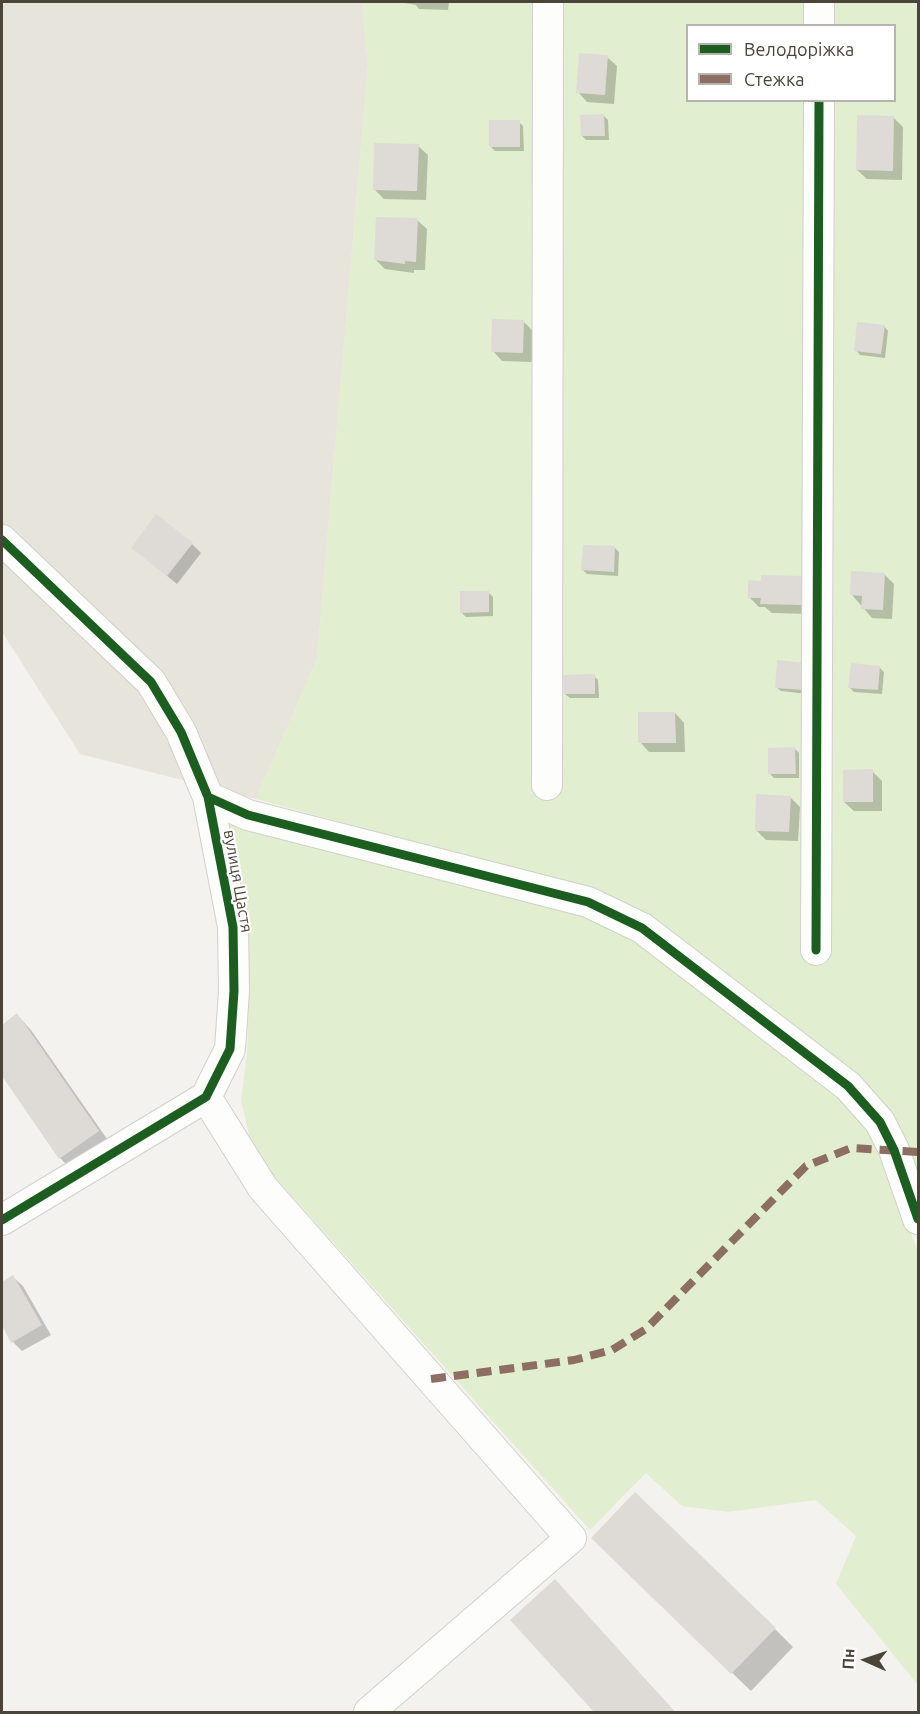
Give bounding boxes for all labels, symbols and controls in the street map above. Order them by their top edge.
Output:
legend [686,24,896,102]
text: Велодоріжка [744,39,854,59]
text: Стежка [744,69,804,89]
street label: вулиця Щастя [220,828,256,934]
north arrow [836,1630,896,1690]
text: Пн [838,1648,858,1670]

